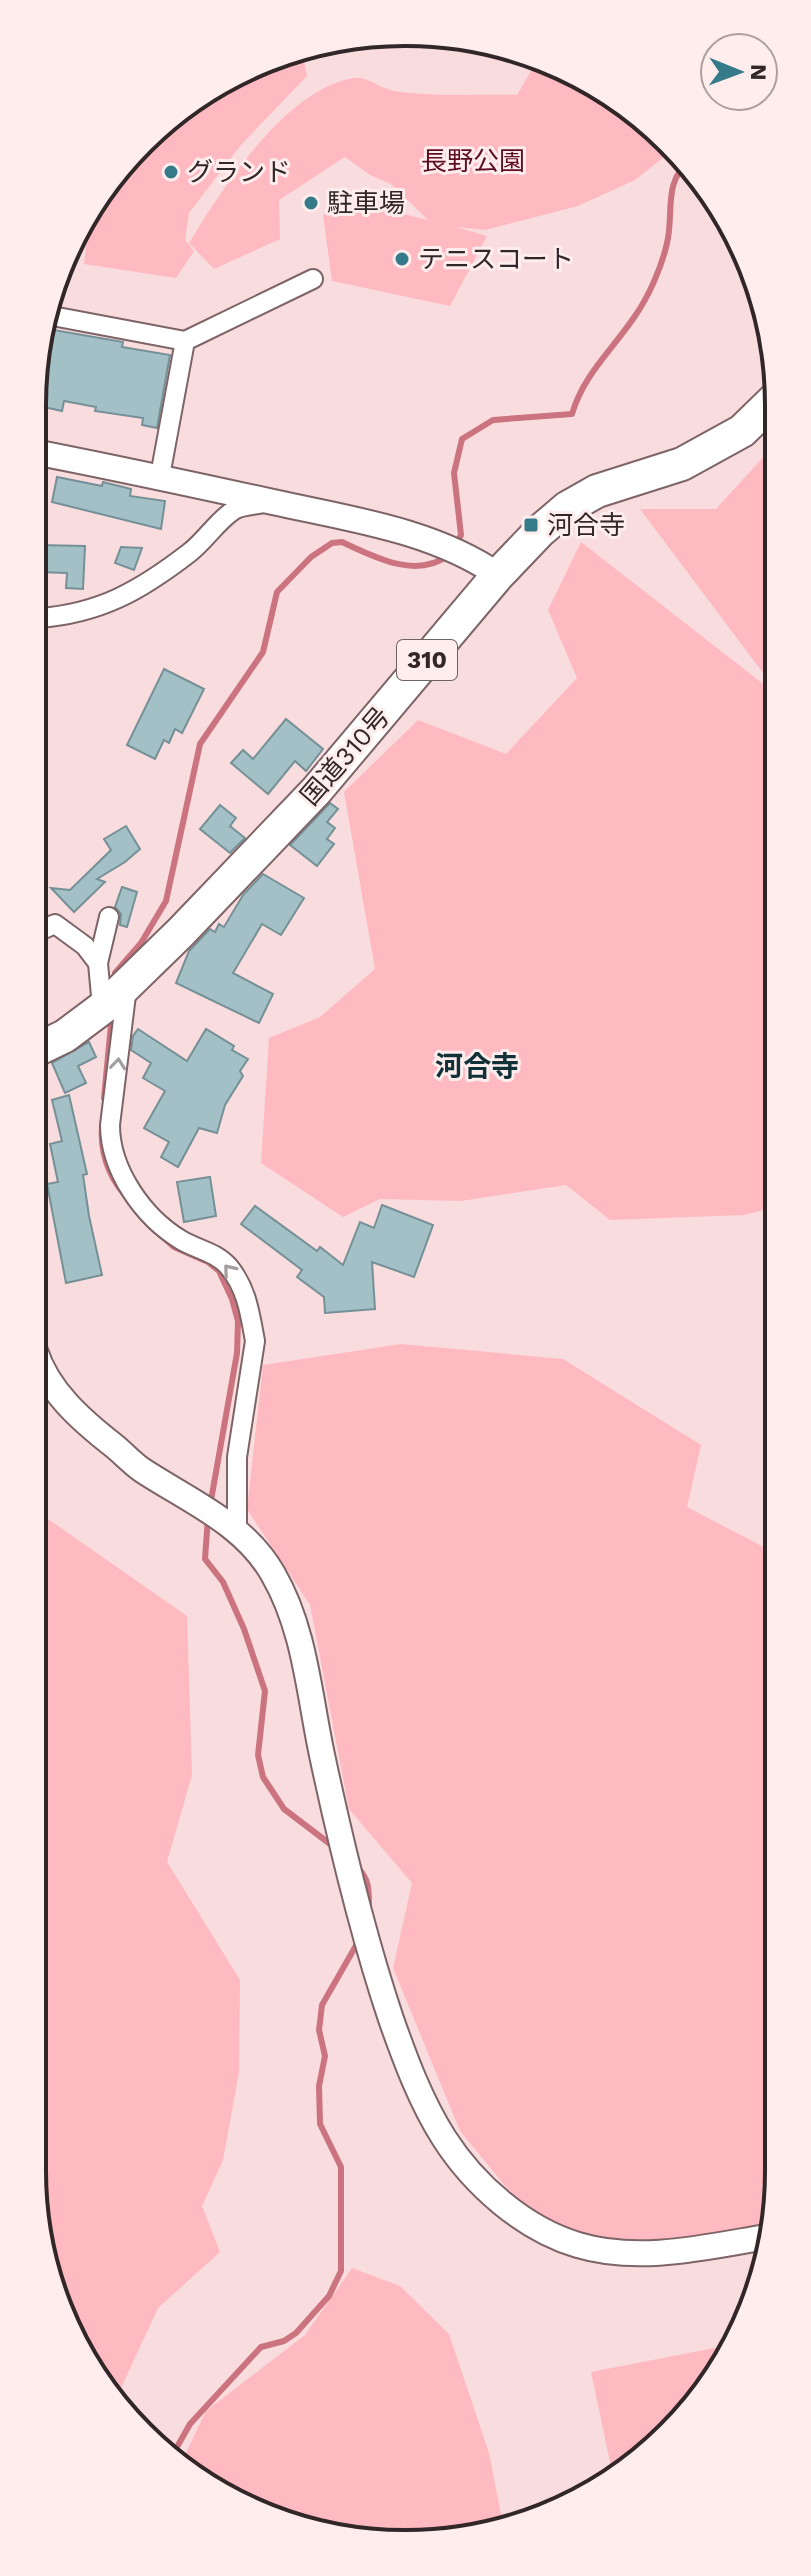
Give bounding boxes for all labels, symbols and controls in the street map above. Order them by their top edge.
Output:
north arrow [699,32,779,112]
text: N [746,64,771,81]
park label: 長野公園 [421,146,525,176]
place label: グランド [187,157,291,187]
marker: グランド [162,163,180,181]
place label: 駐車場 [327,188,405,218]
marker: 駐車場 [302,194,320,212]
place label: テニスコート [418,244,574,274]
marker: テニスコート [393,250,411,268]
place label: 河合寺 [547,510,625,540]
marker: 河合寺 [522,516,540,534]
road number: 310 [397,640,457,680]
street label: 国道310号 [294,701,396,811]
district label: 河合寺 [435,1050,519,1083]
one-way arrow [109,1057,126,1070]
one-way arrow [224,1264,239,1279]

